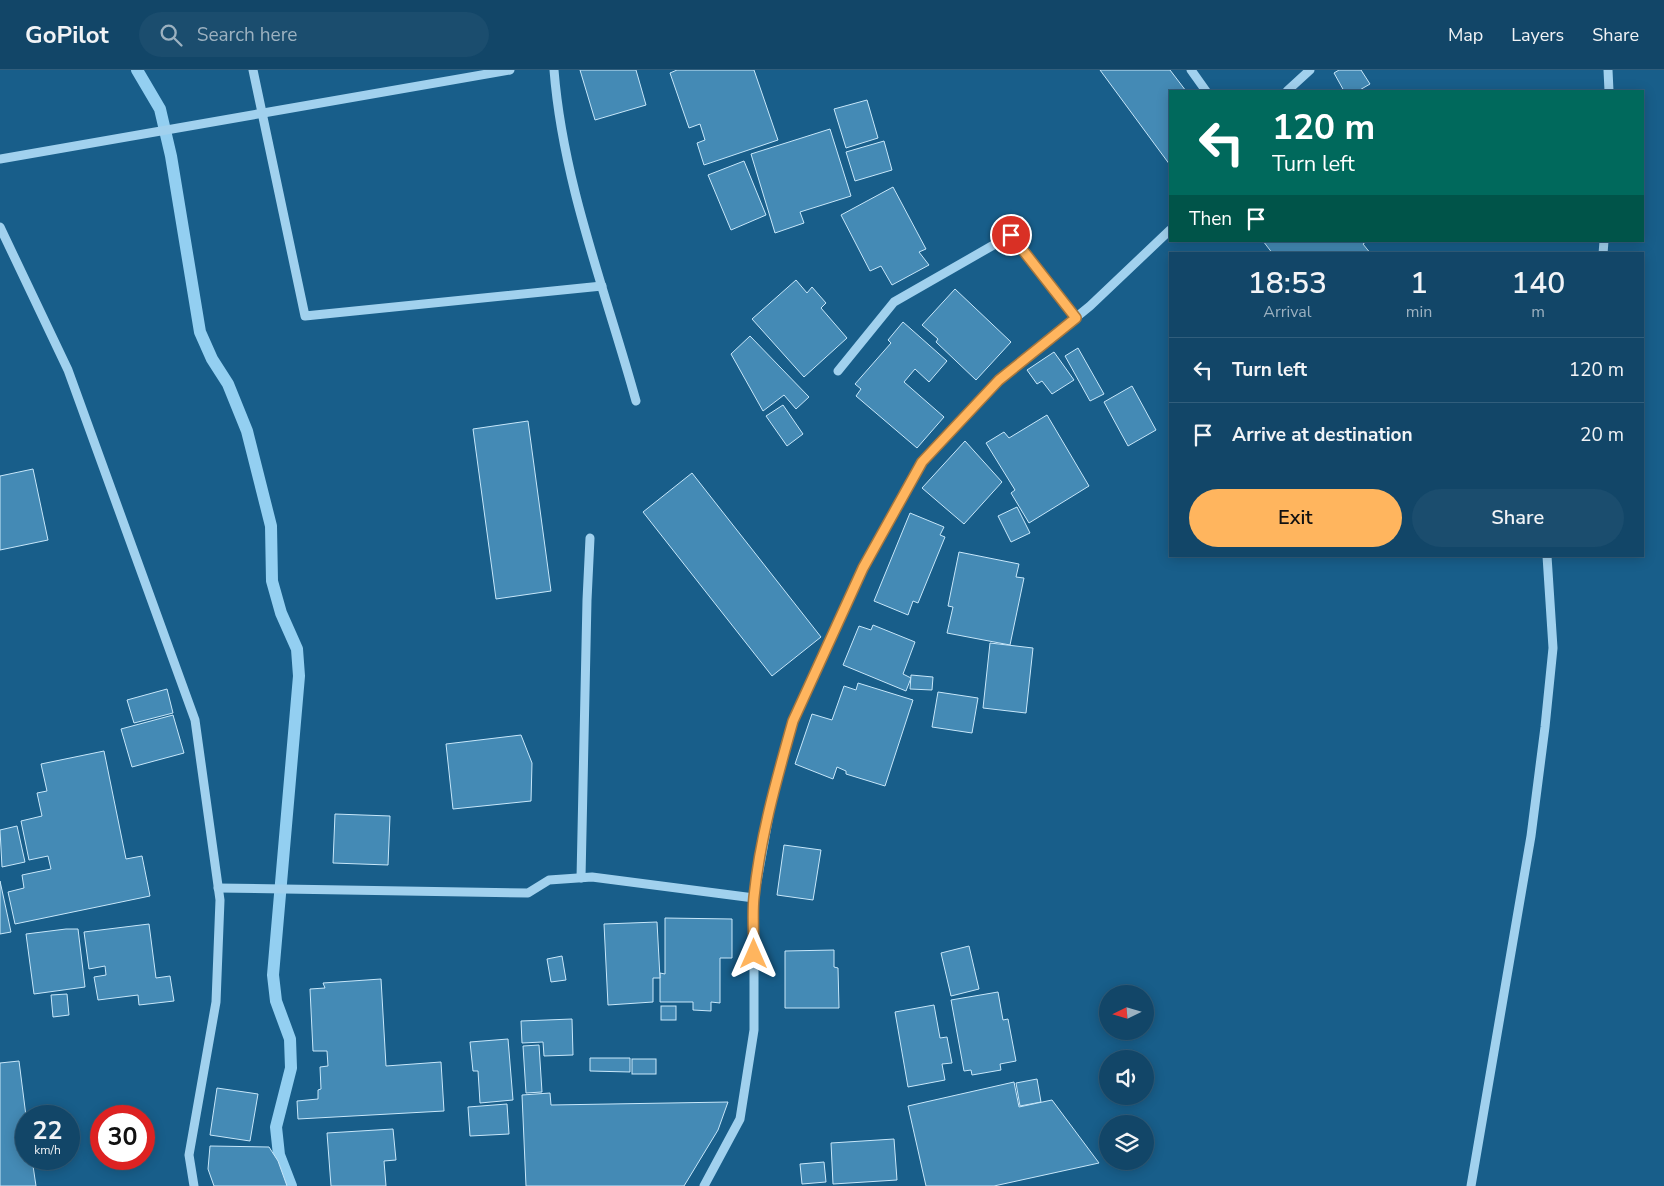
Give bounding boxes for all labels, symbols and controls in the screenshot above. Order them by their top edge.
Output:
search box [139,12,489,57]
text: GoPilot [25,19,109,51]
icon: search [157,21,185,49]
text: Search here [197,22,297,48]
text: Map [1448,23,1483,47]
text: Layers [1511,23,1564,47]
text: Share [1592,23,1639,47]
text: 120 m [1272,104,1375,151]
icon: left [1189,110,1254,175]
text: Turn left [1272,149,1355,179]
icon: arrive [1242,205,1270,233]
text: Then [1189,206,1232,232]
pin [990,214,1032,256]
icon: arrive [997,221,1025,249]
text: 18:53 [1248,263,1327,304]
text: 1 [1410,263,1428,304]
text: 140 [1511,263,1565,304]
text: Arrival [1263,301,1311,323]
text: min [1406,301,1432,323]
text: m [1531,301,1545,323]
icon: left [1189,356,1217,384]
text: Turn left [1232,357,1307,383]
text: 120 m [1569,357,1624,383]
icon: arrive [1189,421,1217,449]
text: Arrive at destination [1232,422,1413,448]
text: 20 m [1580,422,1624,448]
button: Exit [1189,489,1402,547]
button: Share [1412,489,1624,547]
position arrow [727,927,779,979]
north arrow [1099,985,1154,1040]
map controls [1099,985,1154,1170]
button: sound [1099,1050,1154,1105]
speed limit sign: 30 [90,1105,155,1170]
text: 22 [32,1114,63,1148]
button: layers [1099,1115,1154,1170]
text: km/h [34,1142,61,1158]

